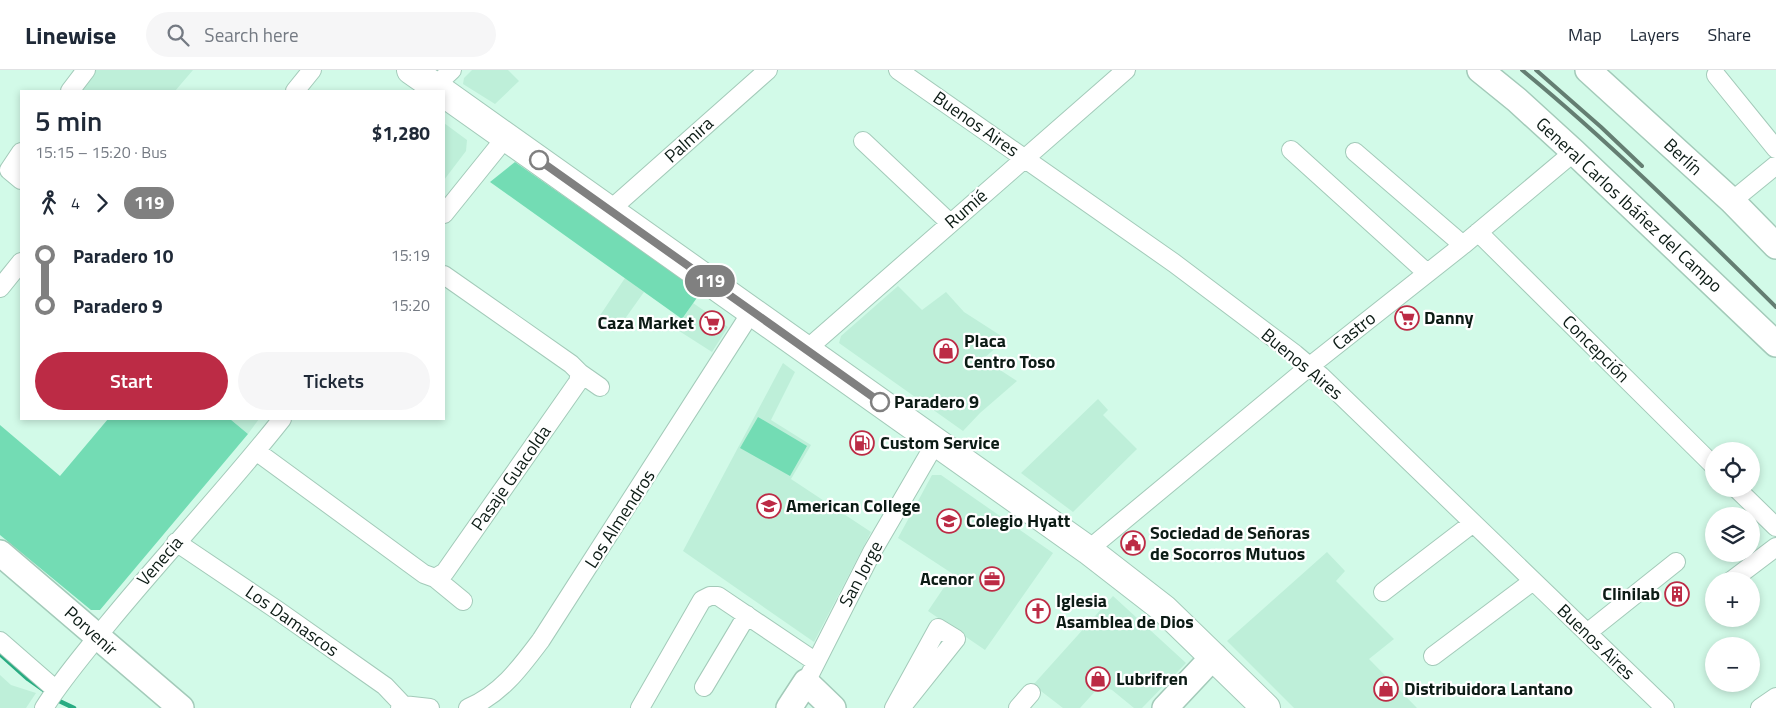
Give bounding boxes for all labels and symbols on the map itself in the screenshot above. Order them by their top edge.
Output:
street label: Buenos Aires [928,84,1025,163]
street label: Palmira [658,110,719,169]
street label: General Carlos Ibáñez del Campo [1530,111,1729,299]
street label: Berlín [1658,132,1709,182]
unlabelled marker [529,150,549,170]
street label: Rumié [938,182,993,235]
line badge: 119 [681,265,739,297]
place label: Danny [1424,304,1474,331]
street label: Castro [1326,305,1381,357]
supermarket icon: Danny [1394,305,1420,331]
place label: Caza Market [598,309,694,336]
street label: Concepción [1556,309,1636,389]
supermarket icon: Caza Market [699,310,725,336]
street label: Buenos Aires [1256,321,1349,406]
place label: Placa Centro Toso [964,327,1055,375]
shop icon: Placa Centro Toso [933,338,959,364]
place label: Paradero 9 [894,388,979,415]
marker: Paradero 9 [870,392,890,412]
street label: Pasaje Guacolda [464,419,557,536]
place label: Custom Service [880,429,1000,456]
fuel station icon: Custom Service [849,430,875,456]
street label: Los Almendros [578,464,662,573]
place label: American College [786,492,921,519]
school or university icon: American College [756,493,782,519]
place label: Colegio Hyatt [966,507,1071,534]
school or university icon: Colegio Hyatt [936,508,962,534]
place label: Sociedad de Señoras de Socorros Mutuos [1150,519,1310,567]
street label: Venecia [130,530,189,592]
public building icon: Sociedad de Señoras de Socorros Mutuos [1120,530,1146,556]
street label: San Jorge [832,536,889,612]
place label: Acenor [920,565,974,592]
office icon: Acenor [979,566,1005,592]
street label: Los Damascos [240,578,345,663]
place label: Clinilab [1602,580,1660,607]
building icon: Clinilab [1664,581,1690,607]
place label: Iglesia Asamblea de Dios [1056,587,1194,635]
street label: Buenos Aires [1551,597,1641,686]
church icon: Iglesia Asamblea de Dios [1025,598,1051,624]
street label: Porvenir [59,599,124,662]
place label: Lubrifren [1116,665,1188,692]
shop icon: Lubrifren [1085,666,1111,692]
place label: Distribuidora Lantano [1404,675,1573,702]
shop icon: Distribuidora Lantano [1373,676,1399,702]

